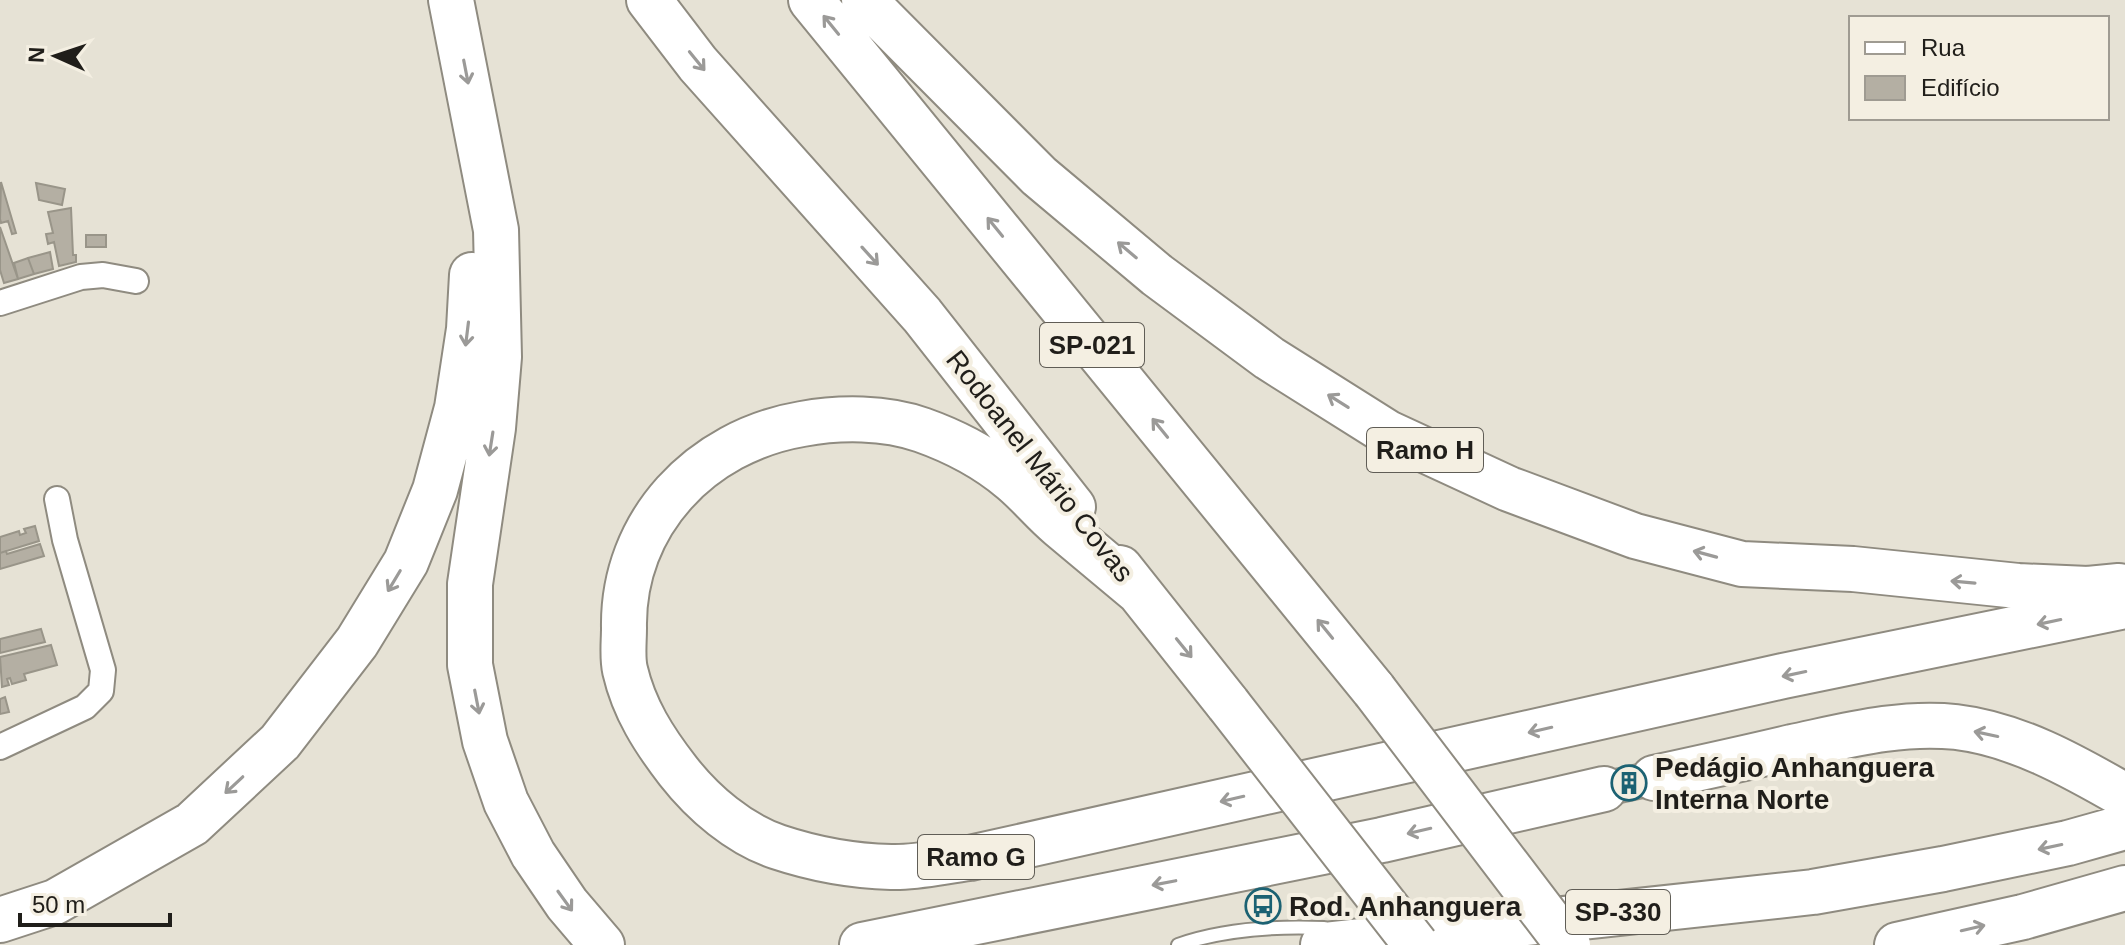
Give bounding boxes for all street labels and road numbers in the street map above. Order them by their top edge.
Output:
road number: SP-021 [1040,323,1144,367]
street label: Rodoanel Mário Covas [940,344,1140,588]
road number: Ramo H [1367,428,1483,472]
road number: Ramo G [918,835,1034,879]
road number: SP-330 [1566,890,1670,934]

